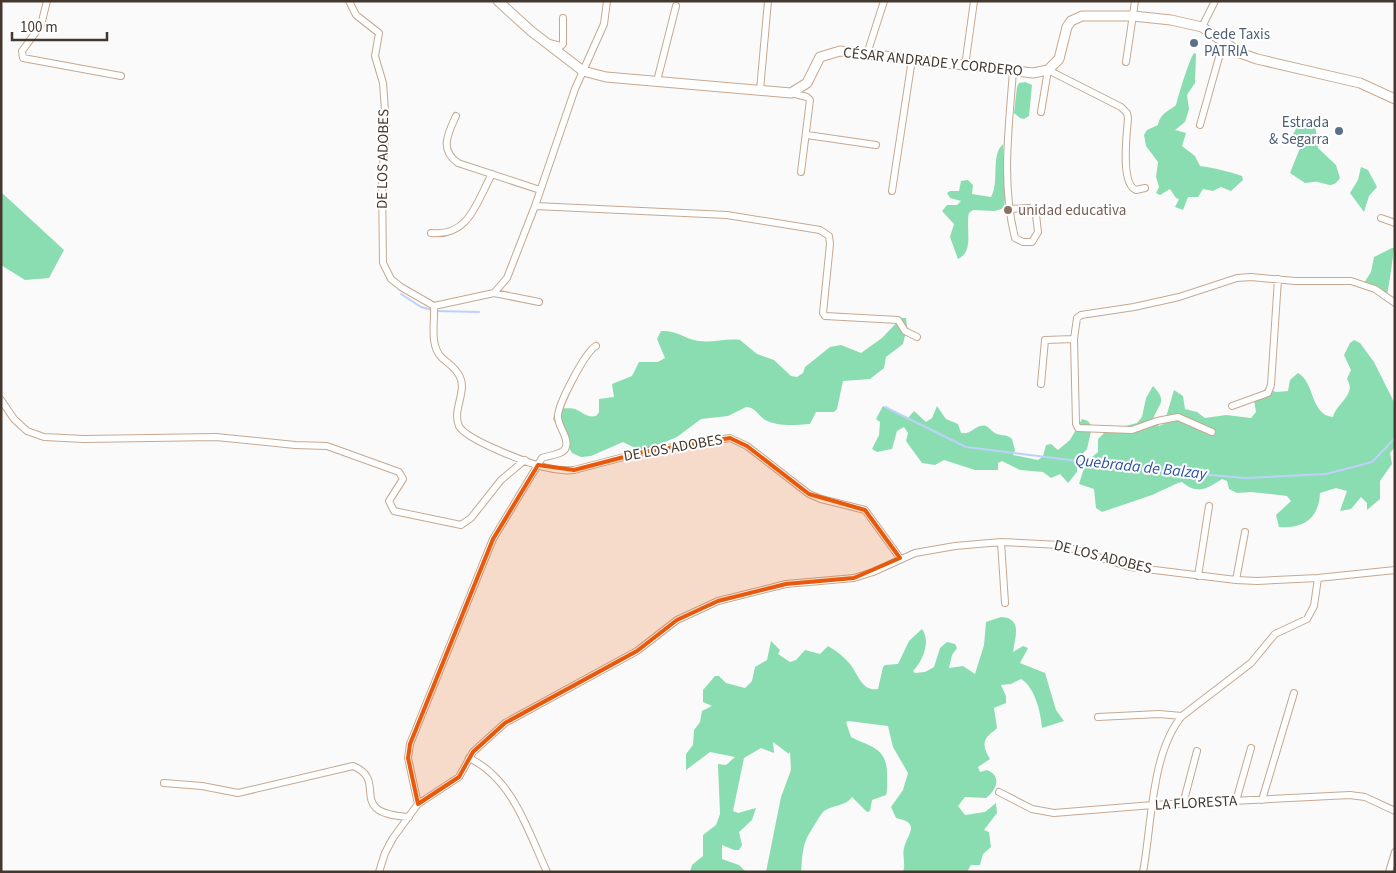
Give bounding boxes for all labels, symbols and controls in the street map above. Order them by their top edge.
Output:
scale bar [12,10,108,42]
text: 100 m [20,17,58,38]
place label: Cede Taxis PATRIA [1204,24,1270,62]
marker: Cede Taxis PATRIA [1188,37,1200,49]
street label: CÉSAR ANDRADE Y CORDERO [842,42,1024,82]
street label: DE LOS ADOBES [372,109,394,209]
place label: Estrada & Segarra [1269,112,1329,150]
marker: Estrada & Segarra [1333,125,1345,137]
place label: unidad educativa [1018,200,1126,221]
marker: unidad educativa [1002,204,1014,216]
street label: DE LOS ADOBES [622,429,724,467]
water label: Quebrada de Balzay [1074,449,1209,485]
street label: DE LOS ADOBES [1052,535,1154,579]
street label: LA FLORESTA [1154,790,1239,816]

